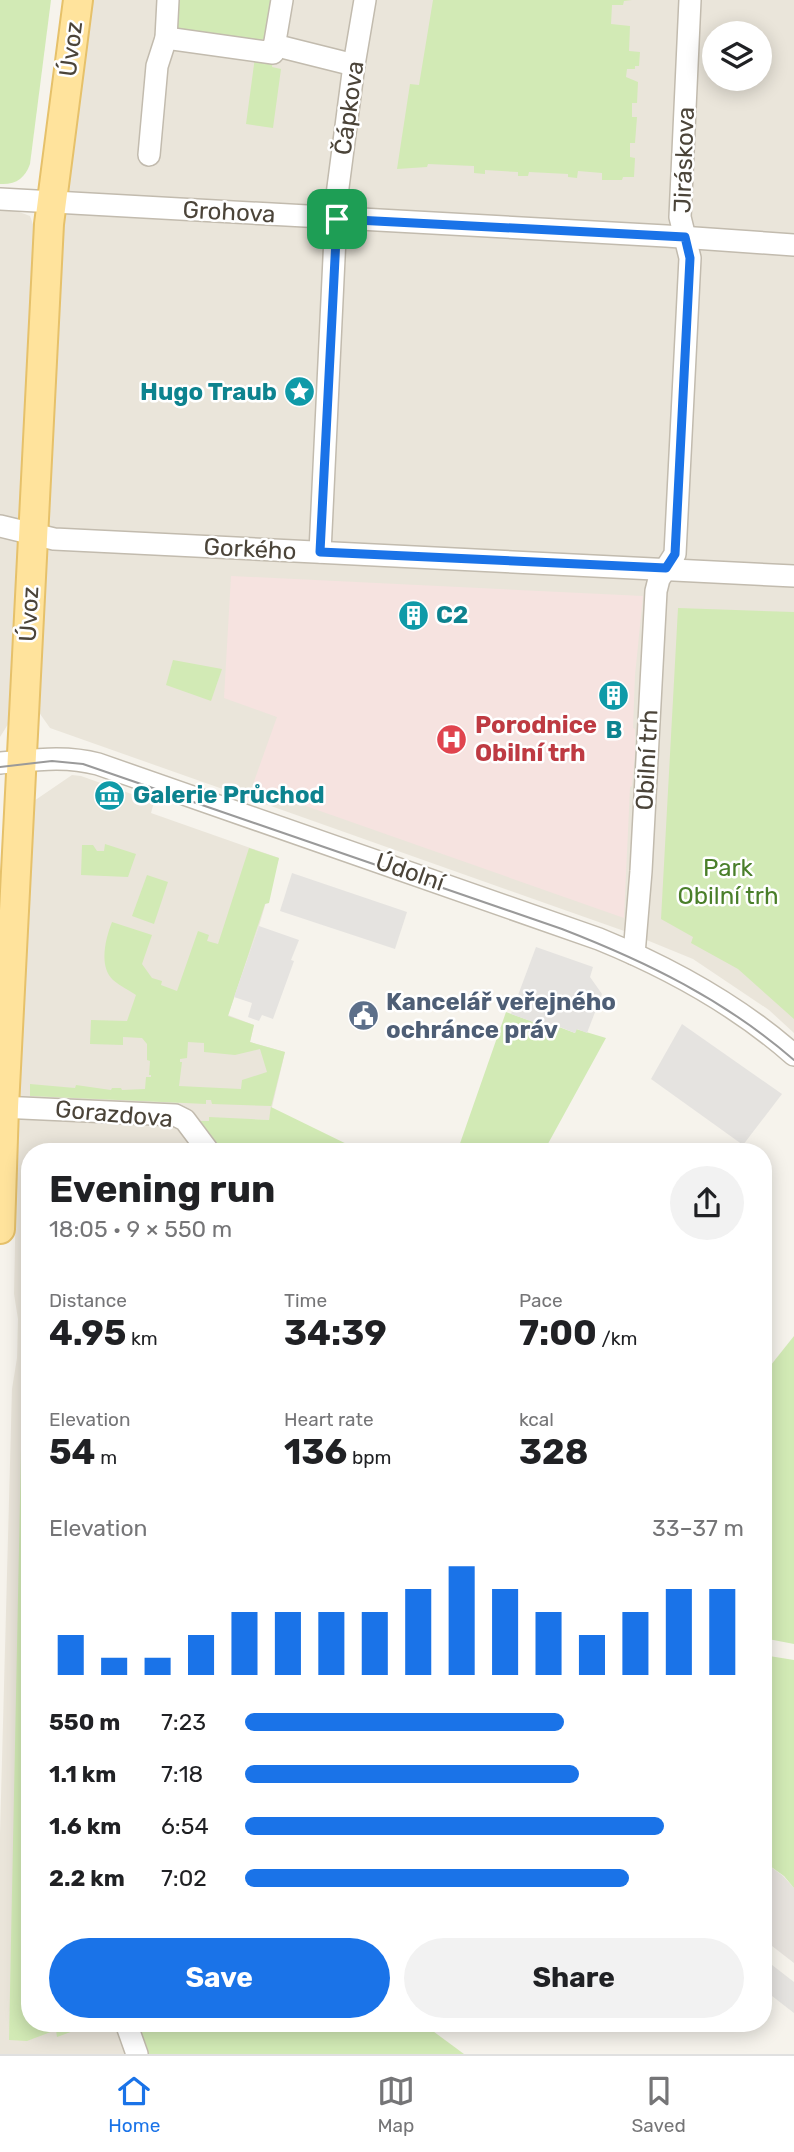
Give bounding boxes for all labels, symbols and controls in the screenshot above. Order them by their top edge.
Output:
street label: Úvoz [54,20,88,78]
map controls [702,21,772,91]
button: layers [702,21,772,91]
street label: Čápkova [329,59,369,157]
street label: Jiráskova [668,106,700,214]
pin [307,189,367,249]
street label: Grohova [182,196,276,228]
icon: arrive [318,200,356,238]
place icon: Hugo Traub [283,375,317,409]
place label: Hugo Traub [140,378,277,406]
street label: Gorkého [203,533,297,565]
street label: Úvoz [14,586,44,642]
building icon: C2 [396,598,430,632]
place label: C2 [436,601,468,629]
building icon: B [597,679,631,713]
street label: Obilní trh [630,709,664,811]
place label: Porodnice Obilní trh [475,711,597,767]
place label: B [606,716,622,744]
hospital icon: Porodnice Obilní trh [435,722,469,756]
museum icon: Galerie Průchod [93,778,127,812]
place label: Galerie Průchod [133,781,325,809]
street label: Údolní [372,847,449,897]
park label: Park Obilní trh [677,854,779,910]
place label: Kancelář veřejného ochránce práv [386,988,616,1044]
public building icon: Kancelář veřejného ochránce práv [346,999,380,1033]
street label: Gorazdova [54,1095,174,1133]
text: Evening run [49,1166,275,1212]
button: share [670,1166,744,1240]
text: 18:05 · 9 × 550 m [49,1215,232,1243]
text: Distance [49,1289,127,1312]
text: Time [284,1289,327,1312]
text: Pace [519,1289,563,1312]
text: 4.95 [49,1312,126,1354]
text: 34:39 [284,1312,387,1354]
text: 7:00 [519,1312,597,1354]
text: km [126,1327,158,1350]
text: /km [597,1327,637,1350]
text: Elevation [49,1408,130,1431]
text: Heart rate [284,1408,374,1431]
text: kcal [519,1408,554,1431]
text: 54 [49,1431,96,1473]
text: 136 [284,1431,347,1473]
text: 328 [519,1431,589,1473]
text: m [96,1446,117,1469]
text: bpm [347,1446,391,1469]
text: Elevation [49,1514,148,1542]
text: 33–37 m [652,1514,744,1542]
text: 550 m [49,1708,120,1736]
text: 7:23 [161,1708,206,1736]
text: 1.1 km [49,1760,116,1788]
text: 7:18 [161,1760,203,1788]
text: 1.6 km [49,1812,121,1840]
text: 6:54 [161,1812,209,1840]
text: 2.2 km [49,1864,125,1892]
text: 7:02 [161,1864,207,1892]
button: Save [49,1938,390,2018]
button: Share [404,1938,744,2018]
tab: Home [108,2072,160,2137]
tab: Map [377,2072,415,2137]
tab: Saved [631,2072,686,2137]

